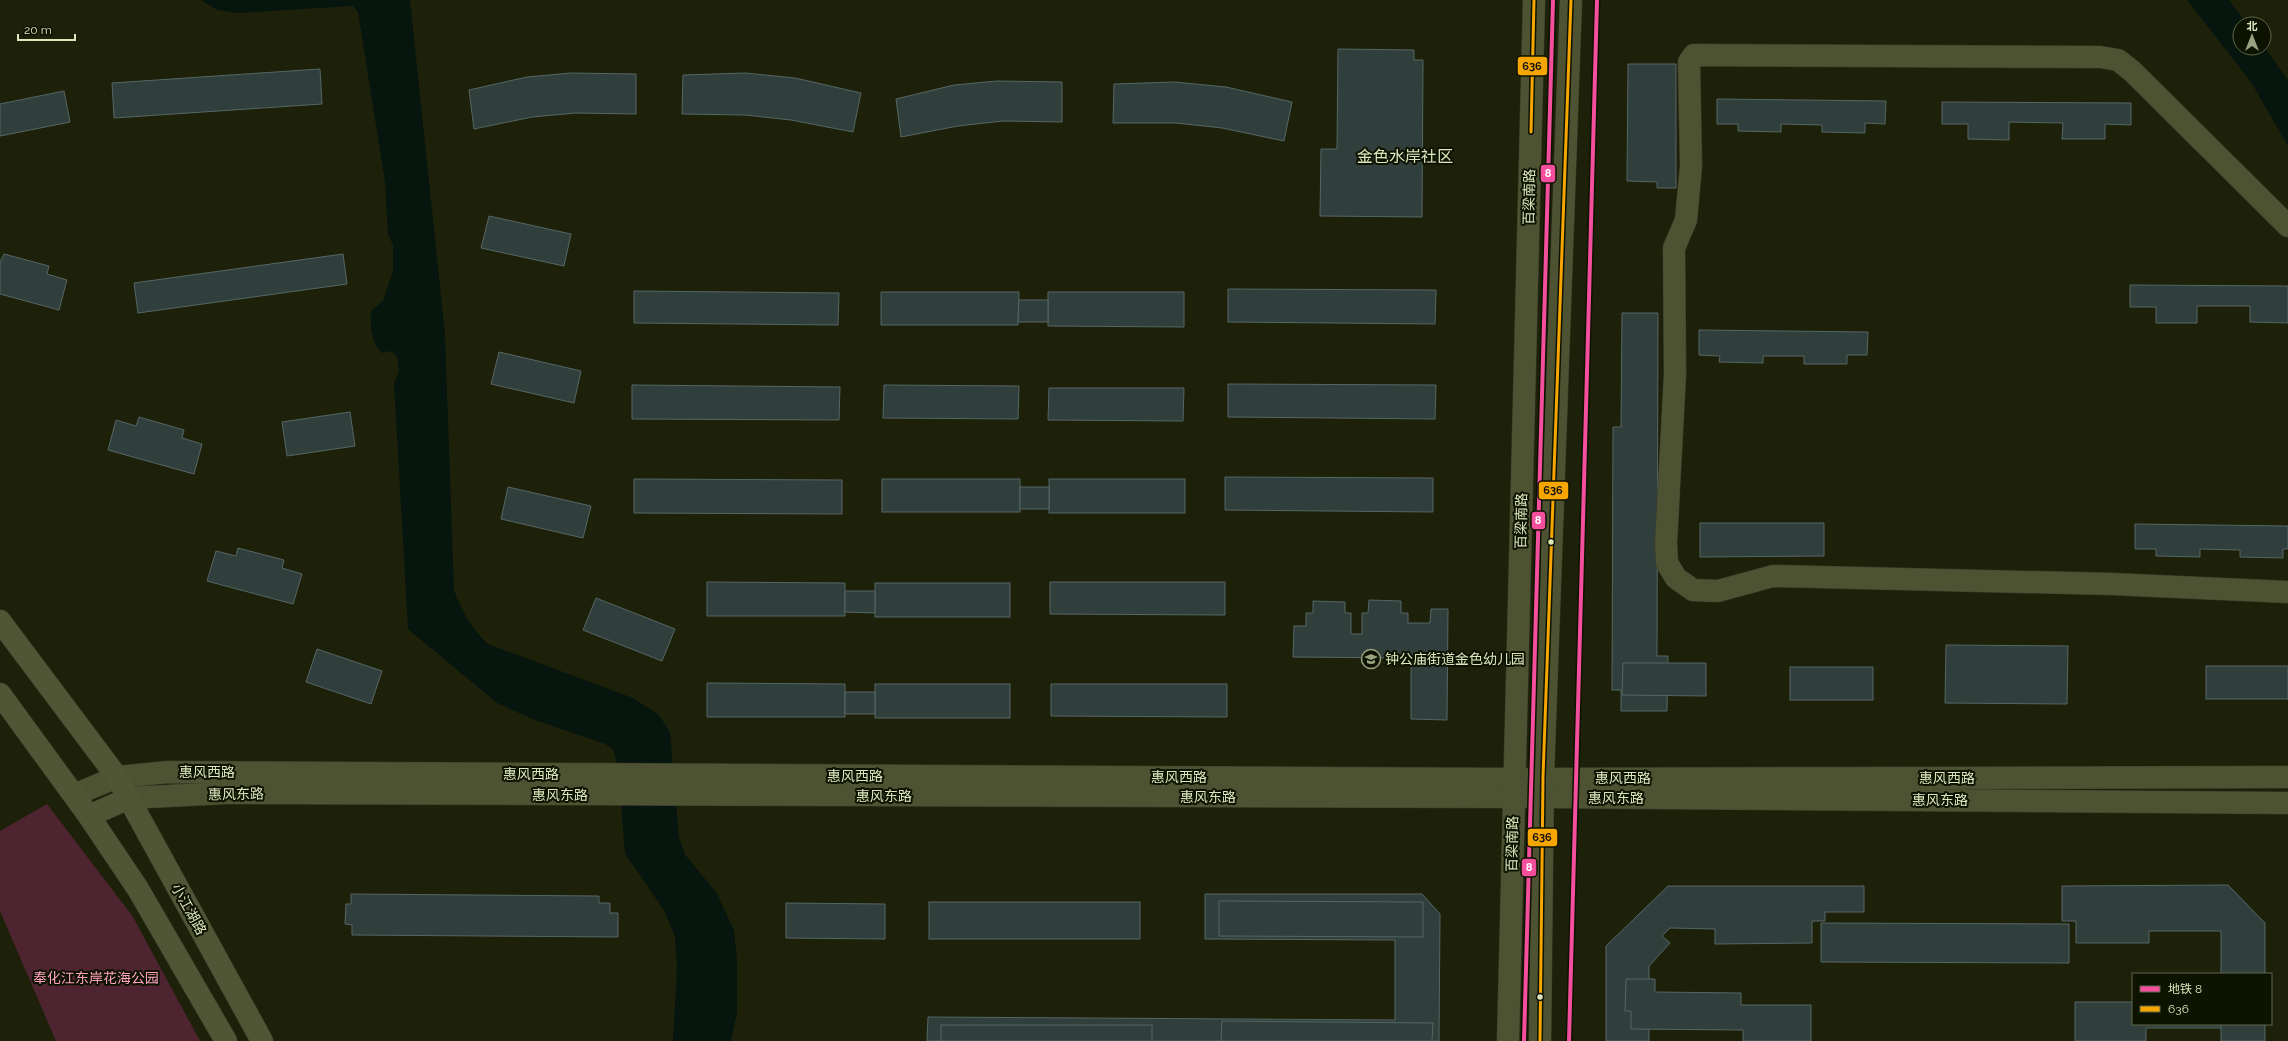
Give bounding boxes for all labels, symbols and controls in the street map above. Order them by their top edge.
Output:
scale bar [18,16,75,42]
north arrow [2232,16,2272,56]
text: 北 [2247,20,2258,33]
text: 20 m [24,23,52,37]
line badge: 636 [1517,56,1548,76]
text: 636 [1522,60,1542,73]
district label: 金色水岸社区 [1357,147,1453,166]
line badge: 8 [1540,164,1556,183]
text: 8 [1545,167,1552,180]
street label: 百梁南路 [1521,169,1537,225]
line badge: 636 [1538,481,1569,500]
text: 636 [1543,484,1563,497]
street label: 百梁南路 [1513,493,1529,549]
line badge: 8 [1531,511,1546,530]
text: 8 [1535,514,1542,527]
unlabelled marker [1546,537,1556,547]
school or university icon: 钟公庙街道金色幼儿园 [1360,648,1382,670]
place label: 钟公庙街道金色幼儿园 [1385,651,1525,667]
street label: 惠风西路 [179,764,235,780]
street label: 惠风西路 [503,766,559,782]
street label: 惠风西路 [827,768,883,784]
street label: 惠风西路 [1151,769,1207,785]
street label: 惠风西路 [1595,770,1651,786]
street label: 惠风西路 [1919,770,1975,786]
street label: 惠风东路 [208,786,264,802]
street label: 惠风东路 [532,787,588,803]
street label: 惠风东路 [856,788,912,804]
street label: 惠风东路 [1180,789,1236,805]
street label: 惠风东路 [1588,790,1644,806]
street label: 惠风东路 [1912,792,1968,808]
street label: 百梁南路 [1504,816,1520,872]
line badge: 636 [1527,828,1558,847]
text: 636 [1532,831,1552,844]
line badge: 8 [1521,858,1537,877]
text: 8 [1526,861,1533,874]
street label: 小江湖路 [168,881,210,937]
park label: 奉化江东岸花海公园 [33,970,159,986]
legend [2132,973,2272,1025]
text: 地铁 8 [2168,982,2202,996]
unlabelled marker [1535,992,1545,1002]
text: 636 [2168,1002,2189,1016]

